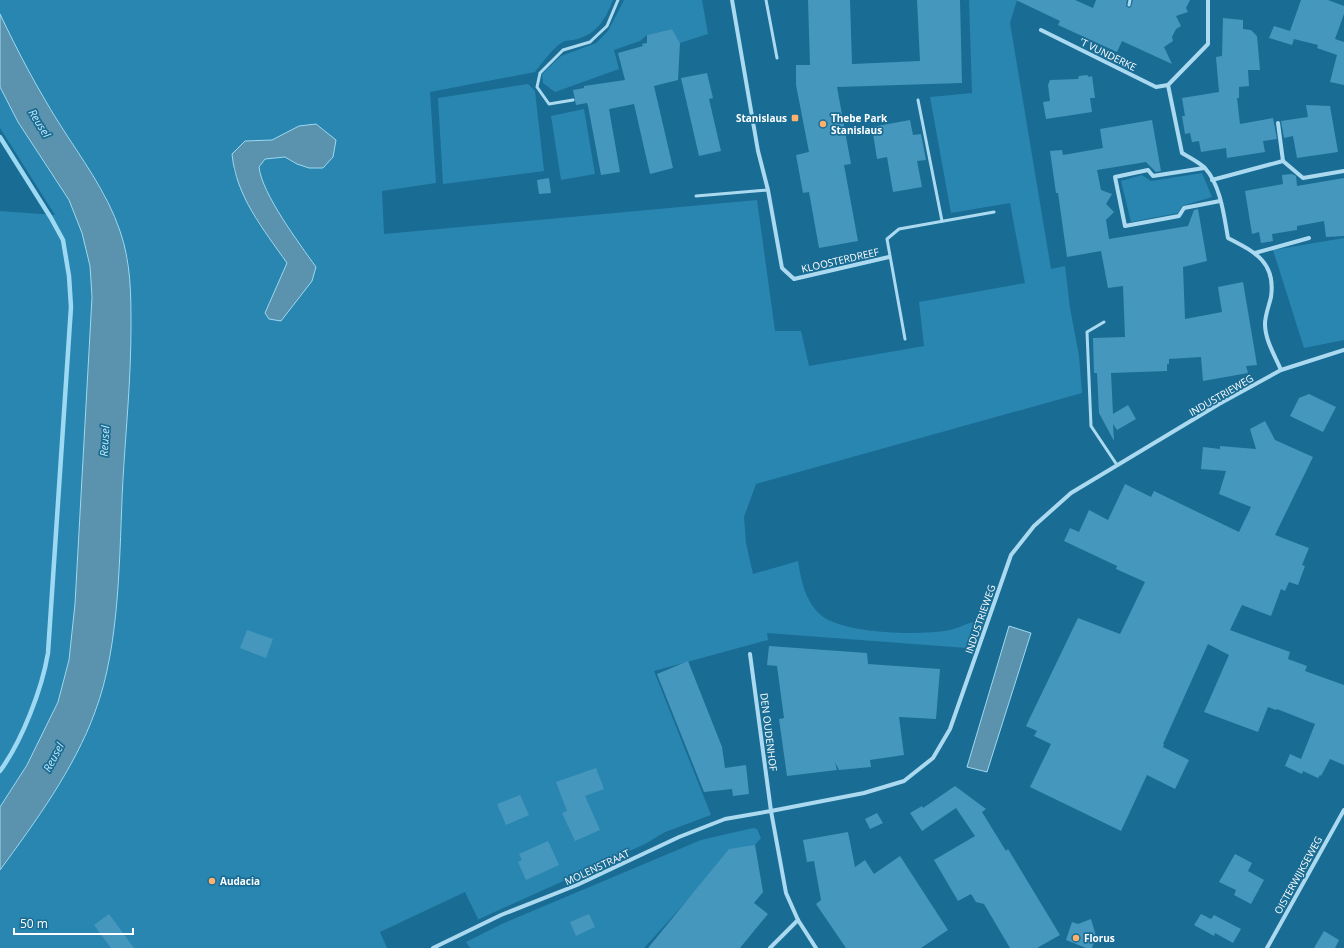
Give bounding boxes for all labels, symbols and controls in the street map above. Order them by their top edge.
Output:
street label: 'T VUNDERKE [1077,34,1139,74]
water label: Reusel [25,106,55,140]
place label: Stanislaus [736,111,787,125]
place label: Thebe Park Stanislaus [831,111,888,137]
marker: Stanislaus [790,113,800,123]
marker: Thebe Park Stanislaus [818,119,828,129]
street label: KLOOSTERDREEF [800,244,880,276]
street label: INDUSTRIEWEG [1186,371,1256,419]
water label: Reusel [96,425,112,457]
street label: INDUSTRIEWEG [962,582,998,656]
street label: DEN OUDENHOF [757,692,781,772]
water label: Reusel [39,740,67,774]
street label: OISTERWIJKSEWEG [1271,833,1325,917]
street label: MOLENSTRAAT [562,846,632,888]
place label: Audacia [220,874,260,888]
marker: Audacia [207,876,217,886]
scale bar [14,910,133,936]
text: 50 m [20,915,48,932]
place label: Florus [1084,931,1115,945]
marker: Florus [1071,933,1081,943]

